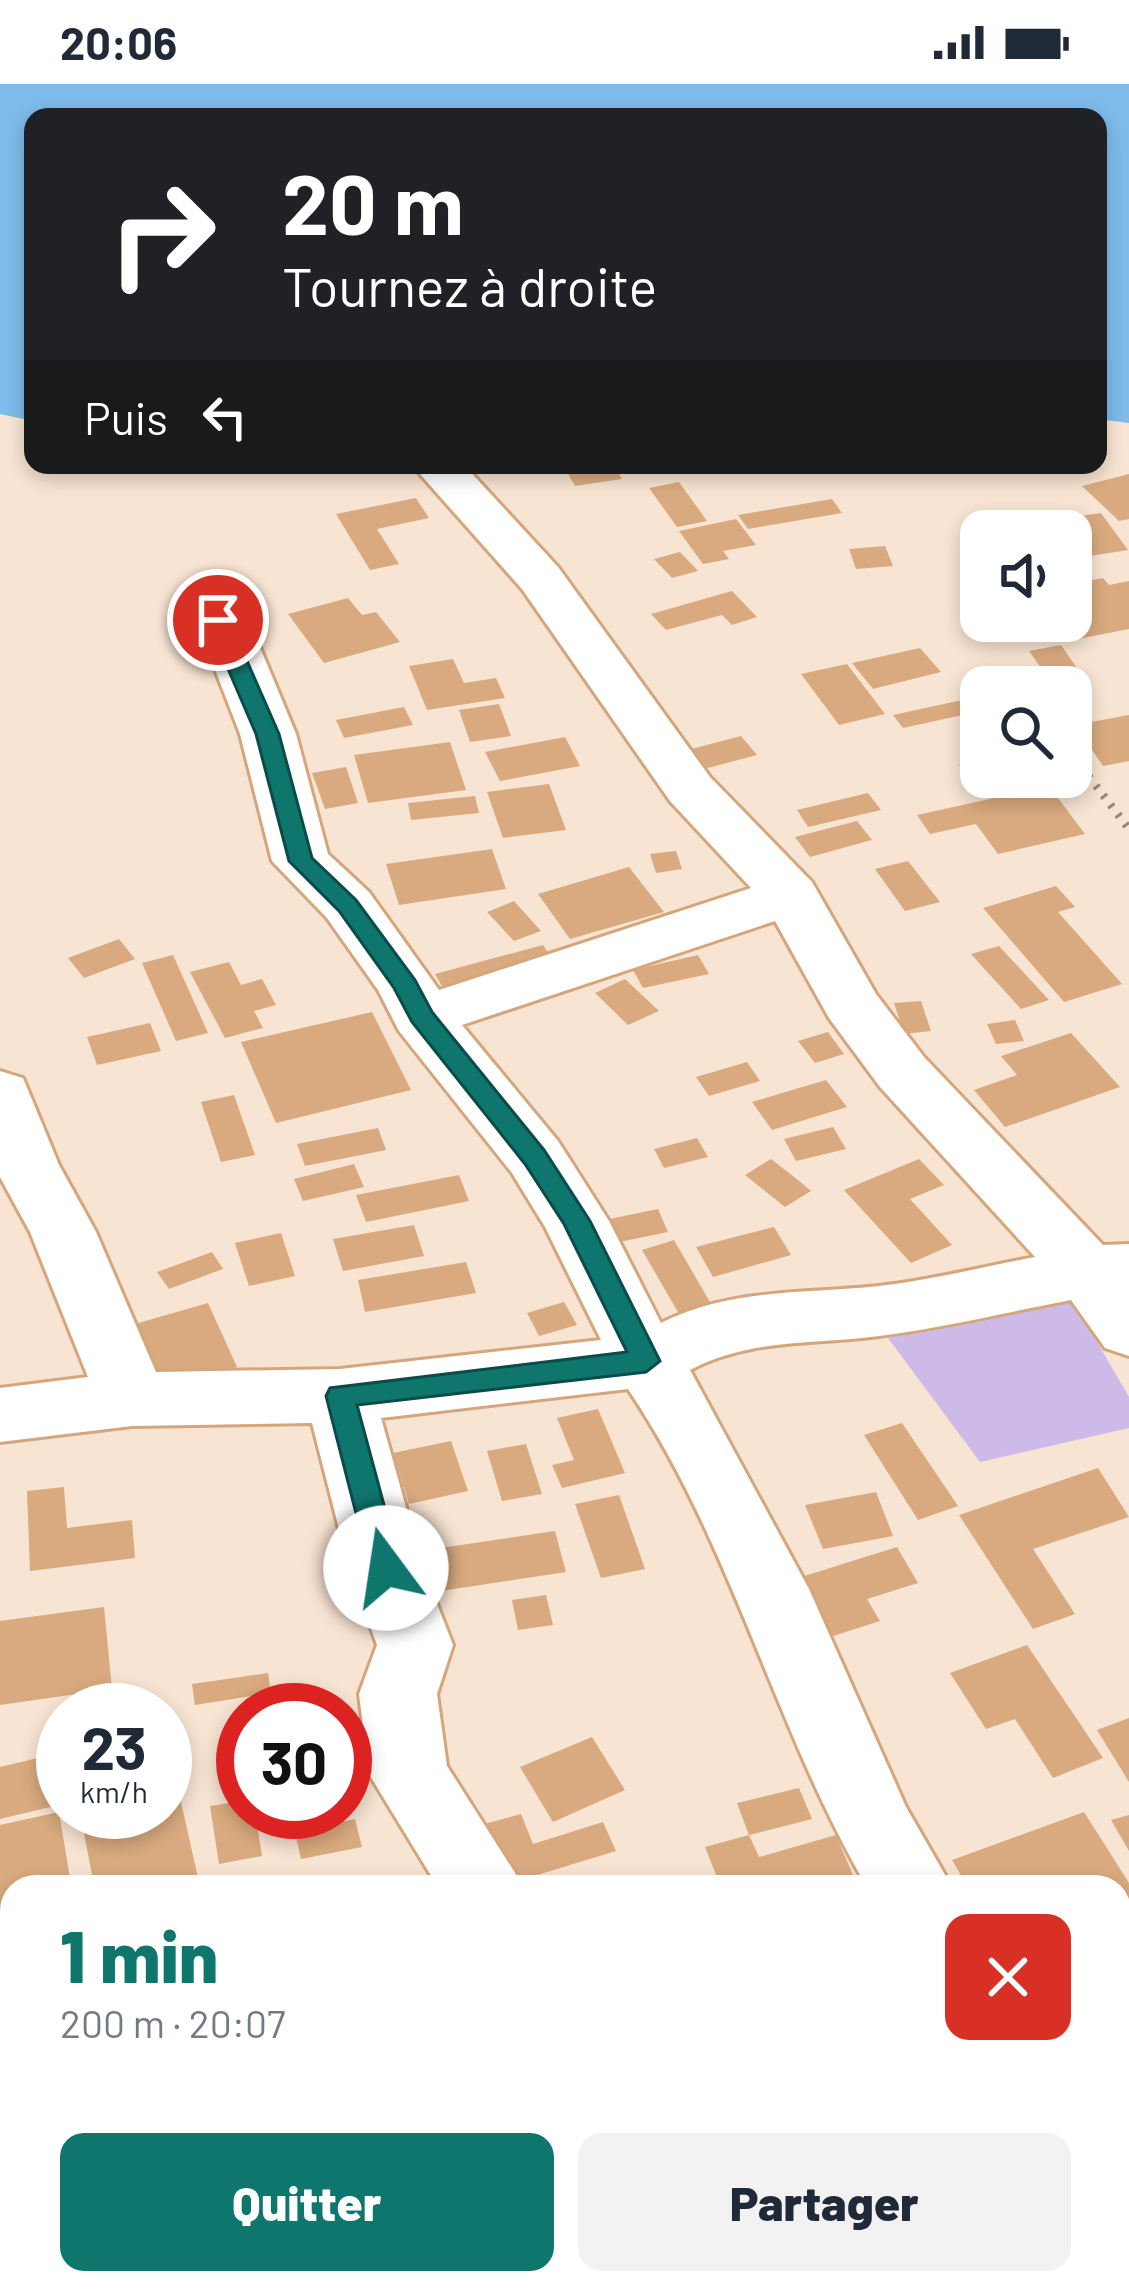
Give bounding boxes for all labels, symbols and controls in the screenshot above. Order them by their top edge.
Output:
text: 20:06 [60,15,177,69]
text: 20 m [282,151,464,252]
icon: right [84,156,240,312]
text: Tournez à droite [282,253,657,318]
icon: left [192,384,258,450]
text: Puis [84,390,168,444]
map controls [960,510,1092,798]
button: sound [960,510,1092,642]
pin [167,569,269,671]
icon: arrive [185,587,251,653]
button: search [960,666,1092,798]
position arrow [323,1505,449,1631]
speed limit sign: 30 [216,1683,372,1839]
text: 23 [81,1710,147,1782]
text: km/h [80,1773,148,1809]
text: 1 min [60,1911,218,1997]
button: close [945,1914,1071,2040]
text: 200 m · 20:07 [60,1999,285,2046]
button: Quitter [60,2133,554,2271]
button: Partager [578,2133,1071,2271]

